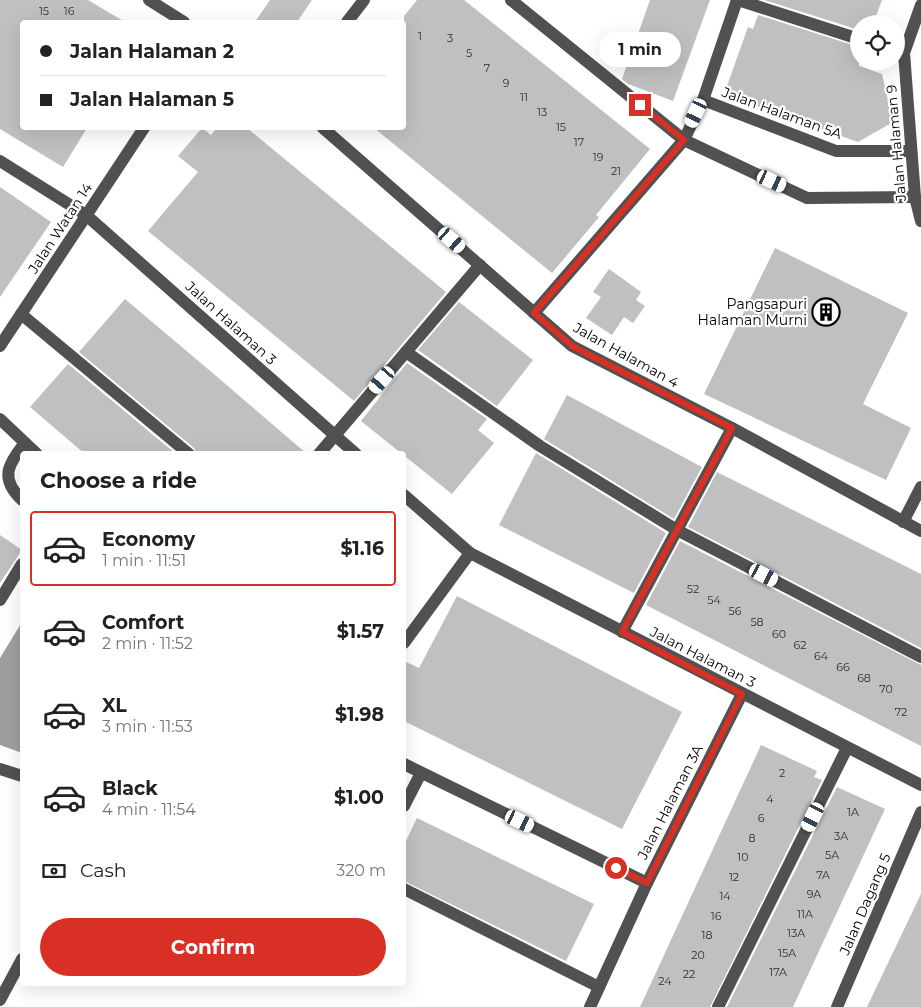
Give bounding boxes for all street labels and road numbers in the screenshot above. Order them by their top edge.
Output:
street label: Jalan Halaman 5A [719,83,845,143]
street label: Jalan Halaman 9 [882,84,910,203]
street label: Jalan Watan 14 [23,179,96,278]
street label: Jalan Halaman 3 [181,277,280,369]
street label: Jalan Halaman 4 [569,318,682,392]
street label: Jalan Halaman 3 [646,622,759,691]
street label: Jalan Halaman 3A [633,741,707,863]
street label: Jalan Dagang 5 [835,850,895,958]

